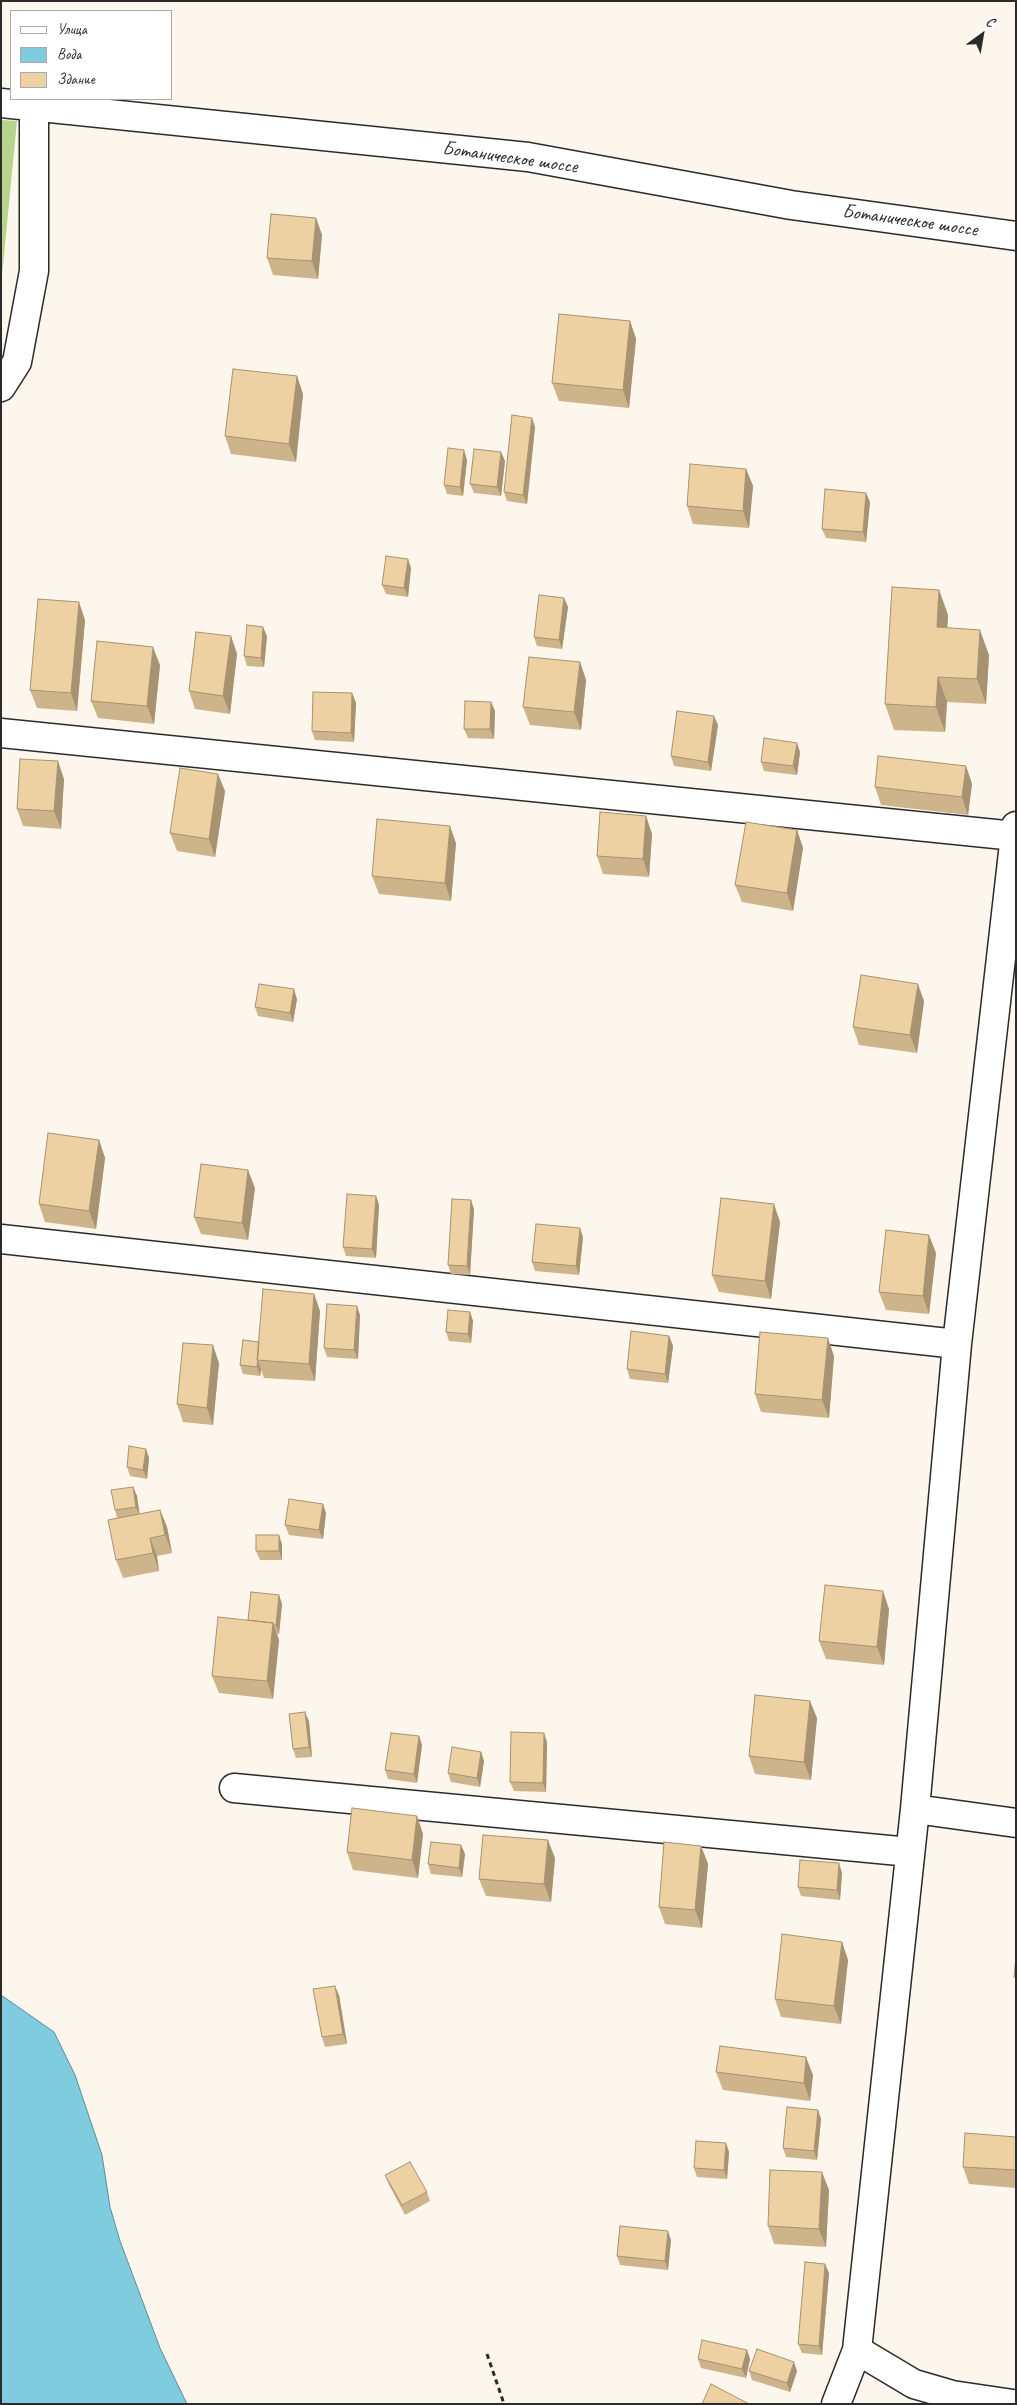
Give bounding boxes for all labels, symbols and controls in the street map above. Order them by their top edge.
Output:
legend [10,10,172,100]
north arrow [957,10,1007,60]
text: С [983,13,998,31]
text: Улица [57,20,87,39]
text: Вода [57,45,81,64]
text: Здание [57,70,95,89]
street label: Ботаническое шоссе [441,137,579,179]
street label: Ботаническое шоссе [841,200,979,242]

